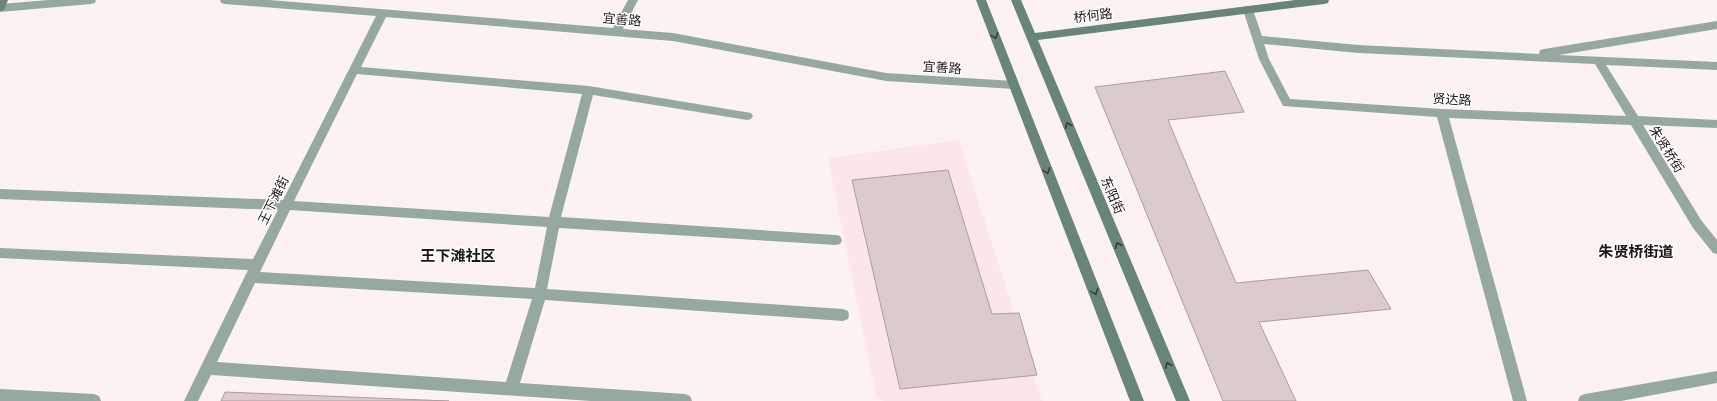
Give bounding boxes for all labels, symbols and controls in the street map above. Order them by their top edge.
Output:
street label: 桥何路 [1073,6,1113,25]
street label: 宜善路 [602,10,642,29]
one-way arrow [991,33,999,40]
street label: 宜善路 [922,59,962,76]
street label: 贤达路 [1432,91,1472,108]
one-way arrow [1065,122,1073,129]
street label: 朱贤桥街 [1646,123,1687,175]
one-way arrow [1043,167,1051,174]
street label: 王下滩街 [255,174,292,227]
street label: 东阳街 [1098,174,1127,216]
one-way arrow [1115,242,1123,249]
district label: 朱贤桥街道 [1598,243,1674,260]
district label: 王下滩社区 [420,247,496,264]
one-way arrow [1090,288,1098,295]
one-way arrow [1165,362,1173,369]

